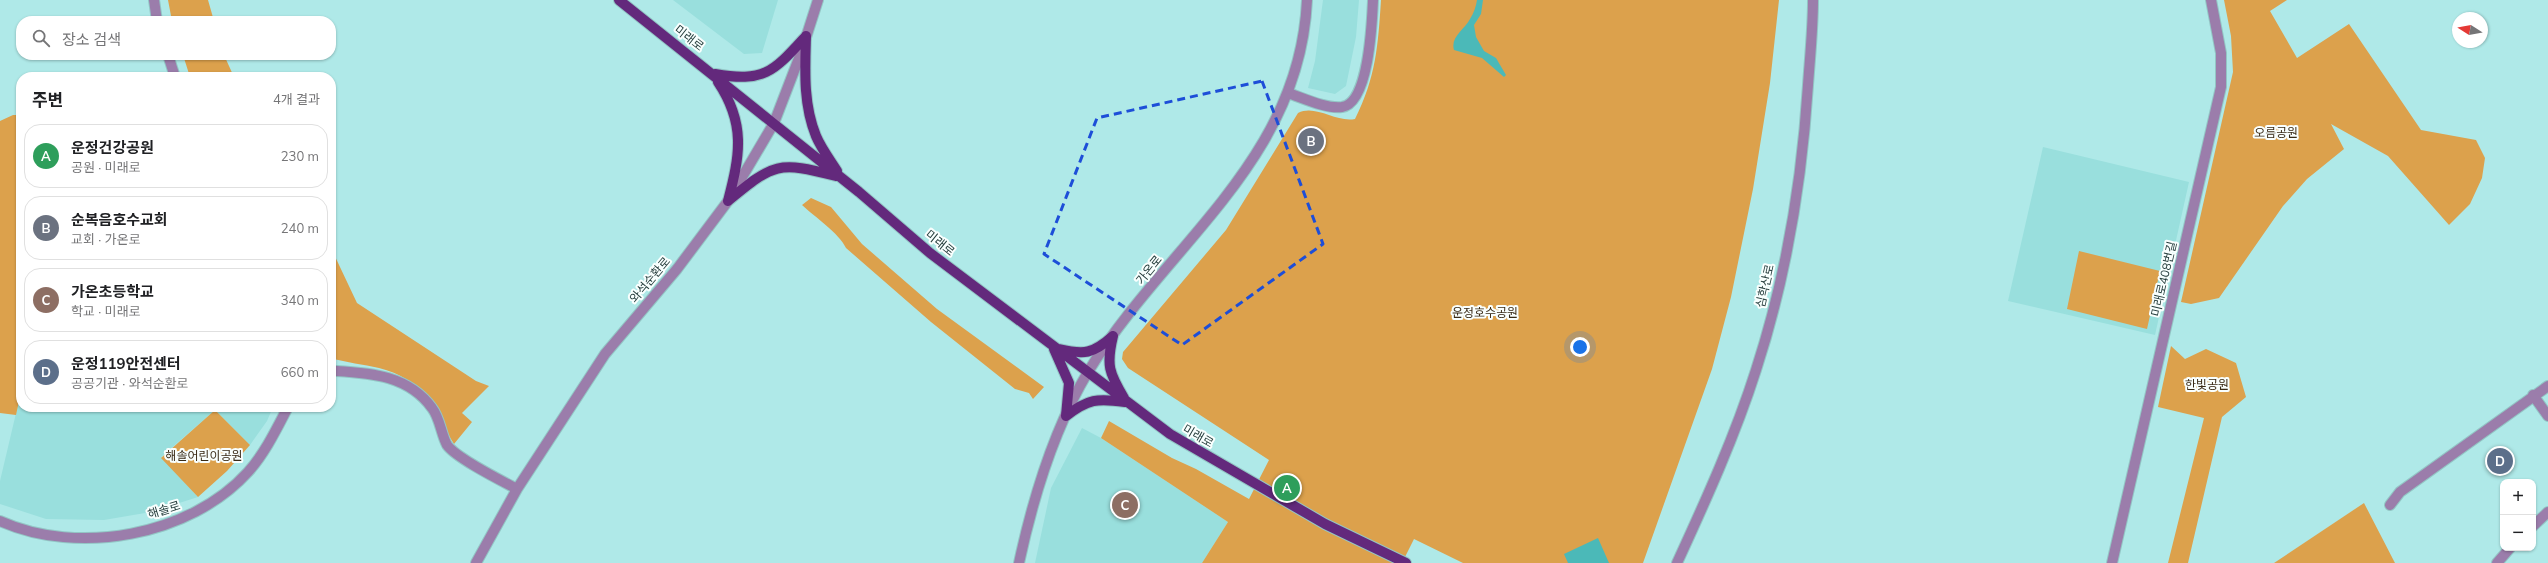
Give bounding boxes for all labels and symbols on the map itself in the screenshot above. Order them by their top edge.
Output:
north arrow [2452,12,2488,48]
street label: 미래로 [672,21,707,54]
park label: 오름공원 [2254,125,2298,140]
pin: B [1298,126,1324,156]
street label: 미래로 [923,226,958,259]
street label: 미래로408번길 [2148,240,2179,318]
street label: 가온로 [1132,252,1165,287]
street label: 와석순환로 [626,254,673,306]
street label: 심학산로 [1752,263,1777,309]
park label: 운정호수공원 [1452,305,1518,320]
your location [1570,337,1590,357]
park label: 한빛공원 [2185,377,2229,392]
street label: 미래로 [1180,421,1216,450]
pin: D [2487,446,2513,476]
park label: 해솔어린이공원 [165,448,243,463]
pin: A [1274,473,1300,503]
pin: C [1112,490,1138,520]
street label: 해솔로 [146,498,182,522]

